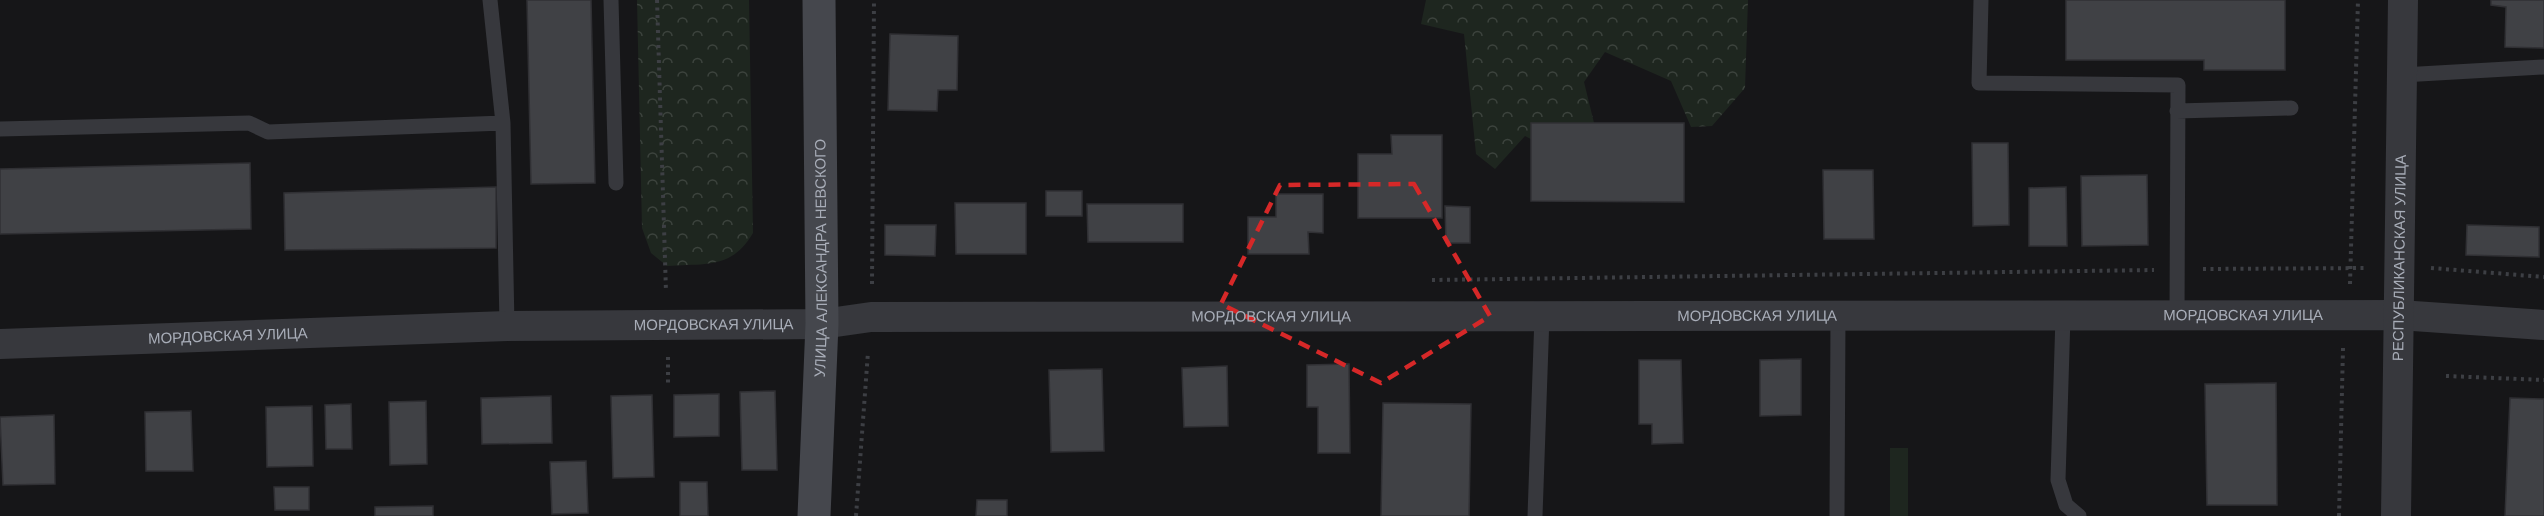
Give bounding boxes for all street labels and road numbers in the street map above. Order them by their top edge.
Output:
street label: УЛИЦА АЛЕКСАНДРА НЕВСКОГО [810,139,832,378]
street label: РЕСПУБЛИКАНСКАЯ УЛИЦА [2388,155,2411,361]
street label: МОРДОВСКАЯ УЛИЦА [2163,305,2323,325]
street label: МОРДОВСКАЯ УЛИЦА [1191,306,1351,327]
street label: МОРДОВСКАЯ УЛИЦА [1677,306,1837,326]
street label: МОРДОВСКАЯ УЛИЦА [634,314,794,335]
street label: МОРДОВСКАЯ УЛИЦА [148,323,308,349]

